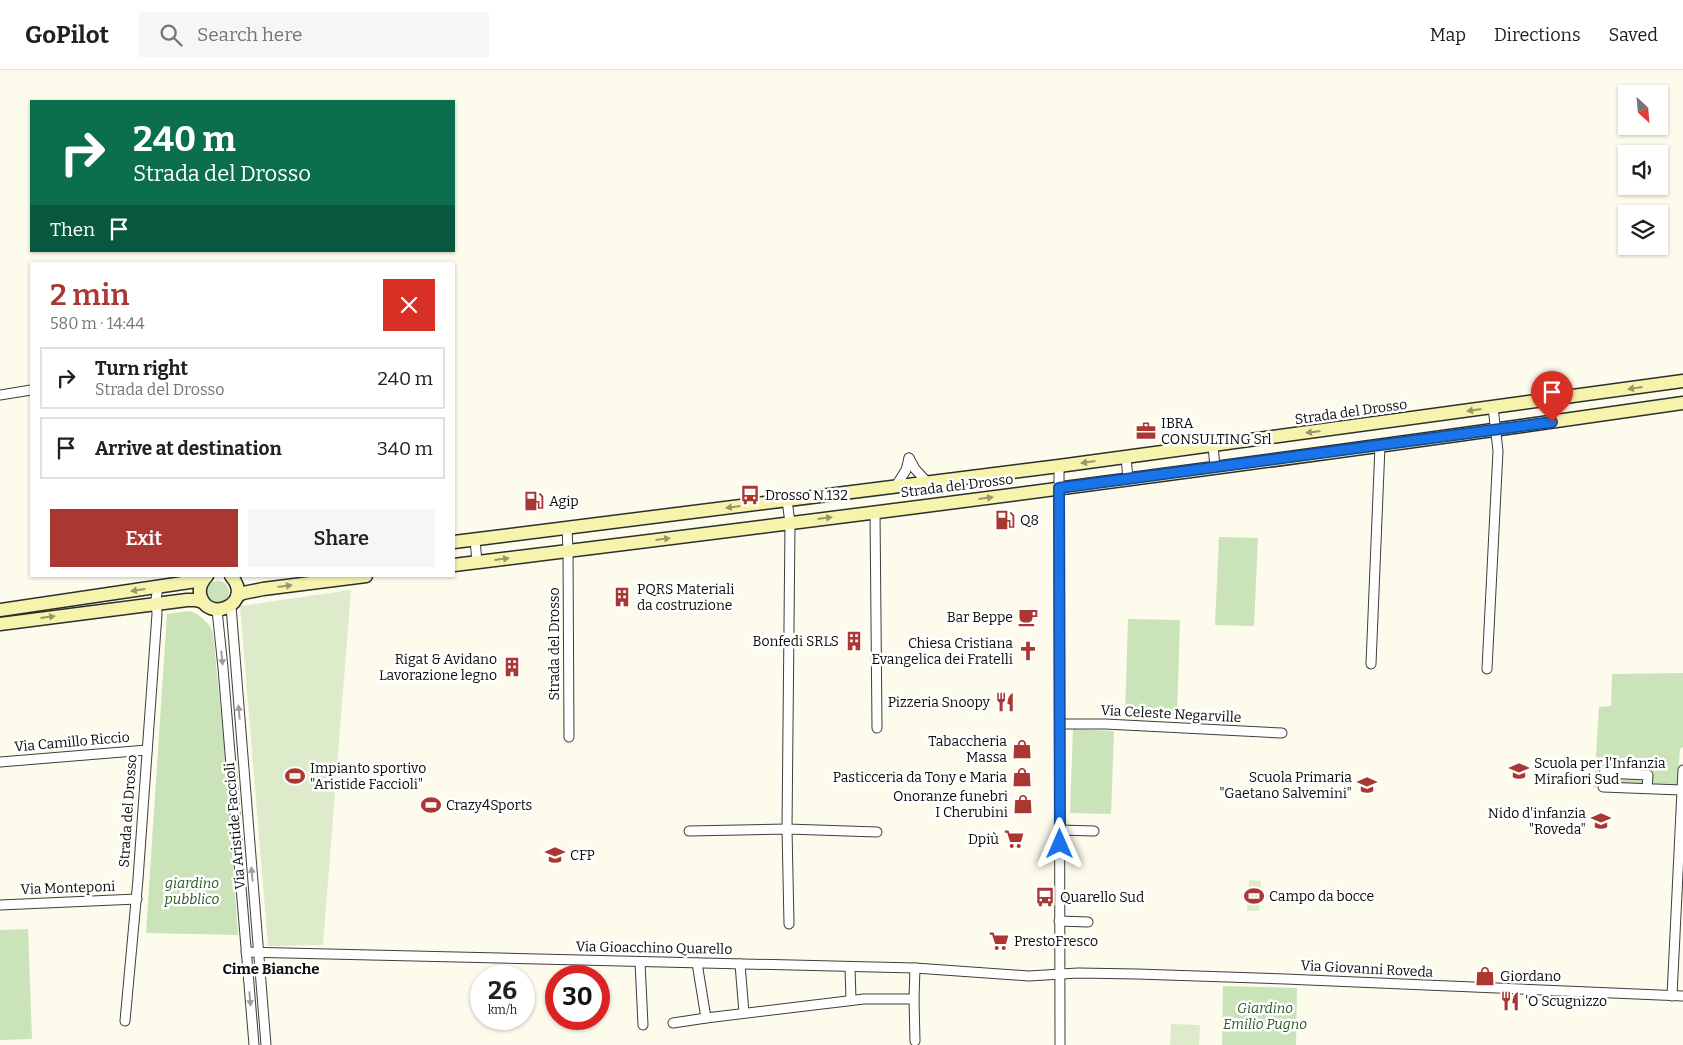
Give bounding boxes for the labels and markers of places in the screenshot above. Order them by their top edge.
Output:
pin [1531,371,1573,422]
place label: IBRA CONSULTING Srl [1161,415,1272,448]
office icon: IBRA CONSULTING Srl [1135,420,1157,442]
bus stop icon: Drosso N.132 [739,484,761,506]
place label: Drosso N.132 [765,487,848,504]
fuel station icon: Agip [523,490,545,512]
place label: Agip [549,493,579,510]
fuel station icon: Q8 [994,509,1016,531]
place label: Q8 [1020,512,1039,529]
place label: PQRS Materiali da costruzione [637,581,734,614]
building icon: PQRS Materiali da costruzione [611,586,633,608]
cafe icon: Bar Beppe [1017,606,1039,628]
place label: Bar Beppe [947,609,1013,626]
building icon: Bonfedi SRLS [843,630,865,652]
place label: Bonfedi SRLS [753,633,839,650]
place label: Chiesa Cristiana Evangelica dei Fratelli [871,635,1013,668]
church icon: Chiesa Cristiana Evangelica dei Fratelli [1017,640,1039,662]
place label: Rigat & Avidano Lavorazione legno [379,651,497,684]
building icon: Rigat & Avidano Lavorazione legno [501,656,523,678]
restaurant icon: Pizzeria Snoopy [994,691,1016,713]
place label: Pizzeria Snoopy [888,694,991,711]
place label: Tabaccheria Massa [928,733,1007,766]
shop icon: Tabaccheria Massa [1011,738,1033,760]
place label: Scuola per l'Infanzia Mirafiori Sud [1534,755,1666,788]
place label: Impianto sportivo "Aristide Faccioli" [310,760,426,793]
school or university icon: Scuola per l'Infanzia Mirafiori Sud [1508,760,1530,782]
sports icon: Impianto sportivo "Aristide Faccioli" [284,765,306,787]
shop icon: Pasticceria da Tony e Maria [1011,766,1033,788]
place label: Pasticceria da Tony e Maria [833,769,1007,786]
place label: Scuola Primaria "Gaetano Salvemini" [1219,769,1352,802]
school or university icon: Scuola Primaria "Gaetano Salvemini" [1356,774,1378,796]
place label: Onoranze funebri I Cherubini [893,788,1008,821]
shop icon: Onoranze funebri I Cherubini [1012,793,1034,815]
sports icon: Crazy4Sports [420,794,442,816]
place label: Crazy4Sports [446,797,532,814]
place label: Nido d'infanzia "Roveda" [1488,805,1586,838]
school or university icon: Nido d'infanzia "Roveda" [1590,810,1612,832]
supermarket icon: Dpiù [1003,828,1025,850]
place label: Dpiù [968,831,999,848]
school or university icon: CFP [544,844,566,866]
place label: CFP [570,847,595,864]
sports icon: Campo da bocce [1243,885,1265,907]
bus stop icon: Quarello Sud [1034,886,1056,908]
place label: Campo da bocce [1269,888,1374,905]
place label: Quarello Sud [1060,889,1144,906]
supermarket icon: PrestoFresco [988,930,1010,952]
place label: PrestoFresco [1014,933,1098,950]
shop icon: Giordano [1474,965,1496,987]
place label: Giordano [1500,968,1561,985]
restaurant icon: 'O Scugnizzo [1499,990,1521,1012]
place label: 'O Scugnizzo [1525,993,1607,1010]

